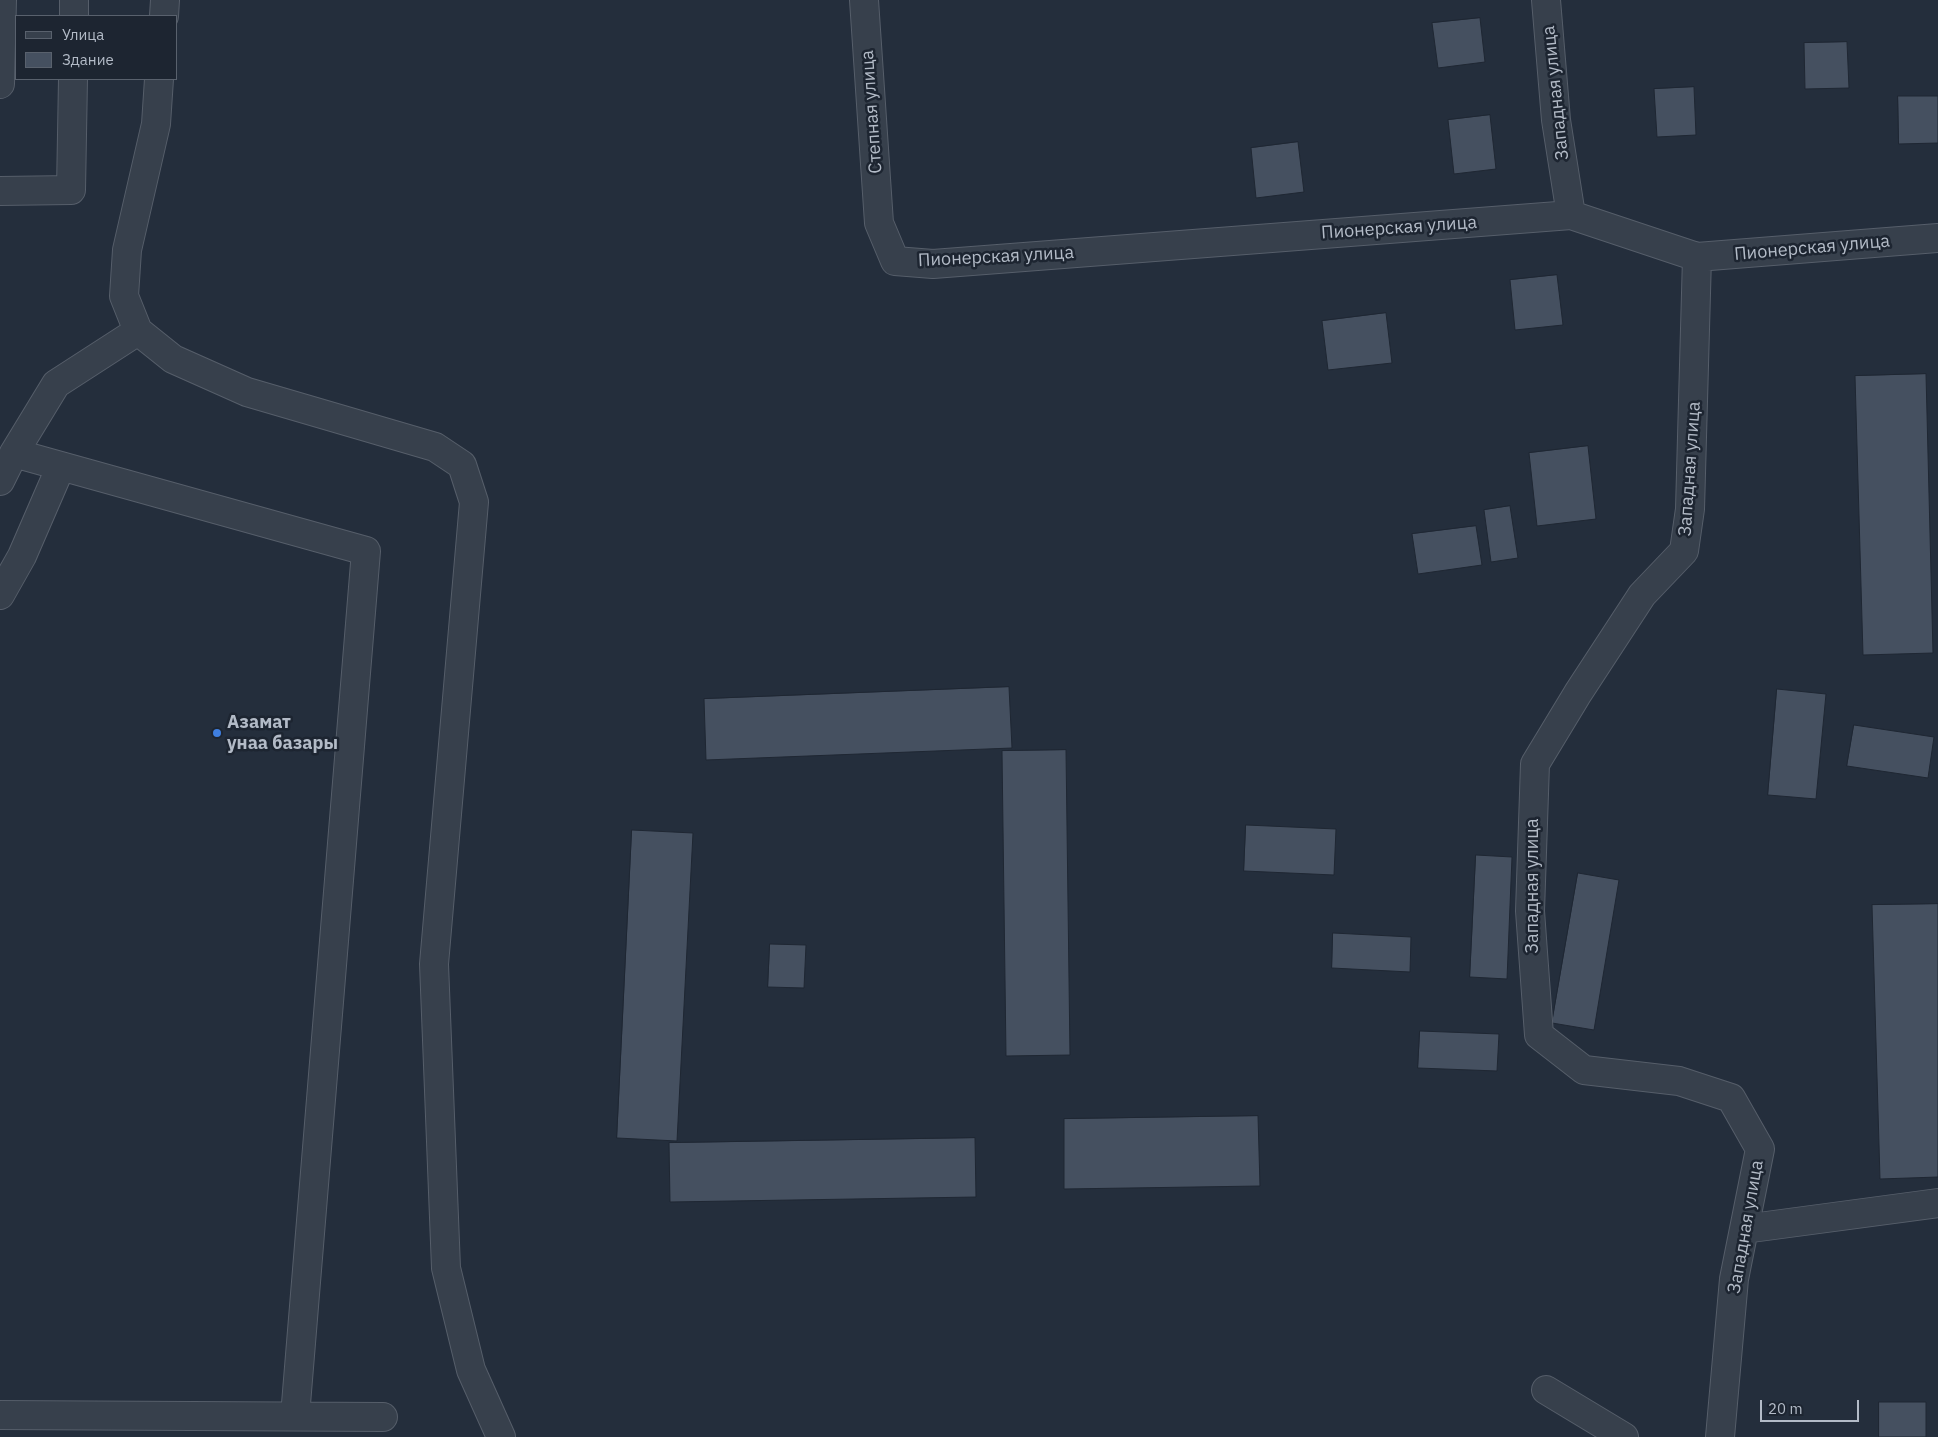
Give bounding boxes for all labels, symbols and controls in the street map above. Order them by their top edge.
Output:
legend [15,15,178,80]
text: Улица [62,25,104,44]
street label: Западная улица [1538,25,1574,161]
text: Здание [62,50,114,69]
street label: Степная улица [857,50,887,174]
street label: Пионерская улица [1320,212,1478,244]
street label: Пионерская улица [1733,230,1891,266]
street label: Пионерская улица [917,242,1075,272]
street label: Западная улица [1675,401,1705,537]
place label: Азамат унаа базары [227,712,338,754]
marker: Азамат унаа базары [211,727,223,739]
street label: Западная улица [1522,818,1544,954]
street label: Западная улица [1724,1158,1768,1296]
scale bar [1763,1390,1862,1422]
text: 20 m [1768,1399,1803,1418]

